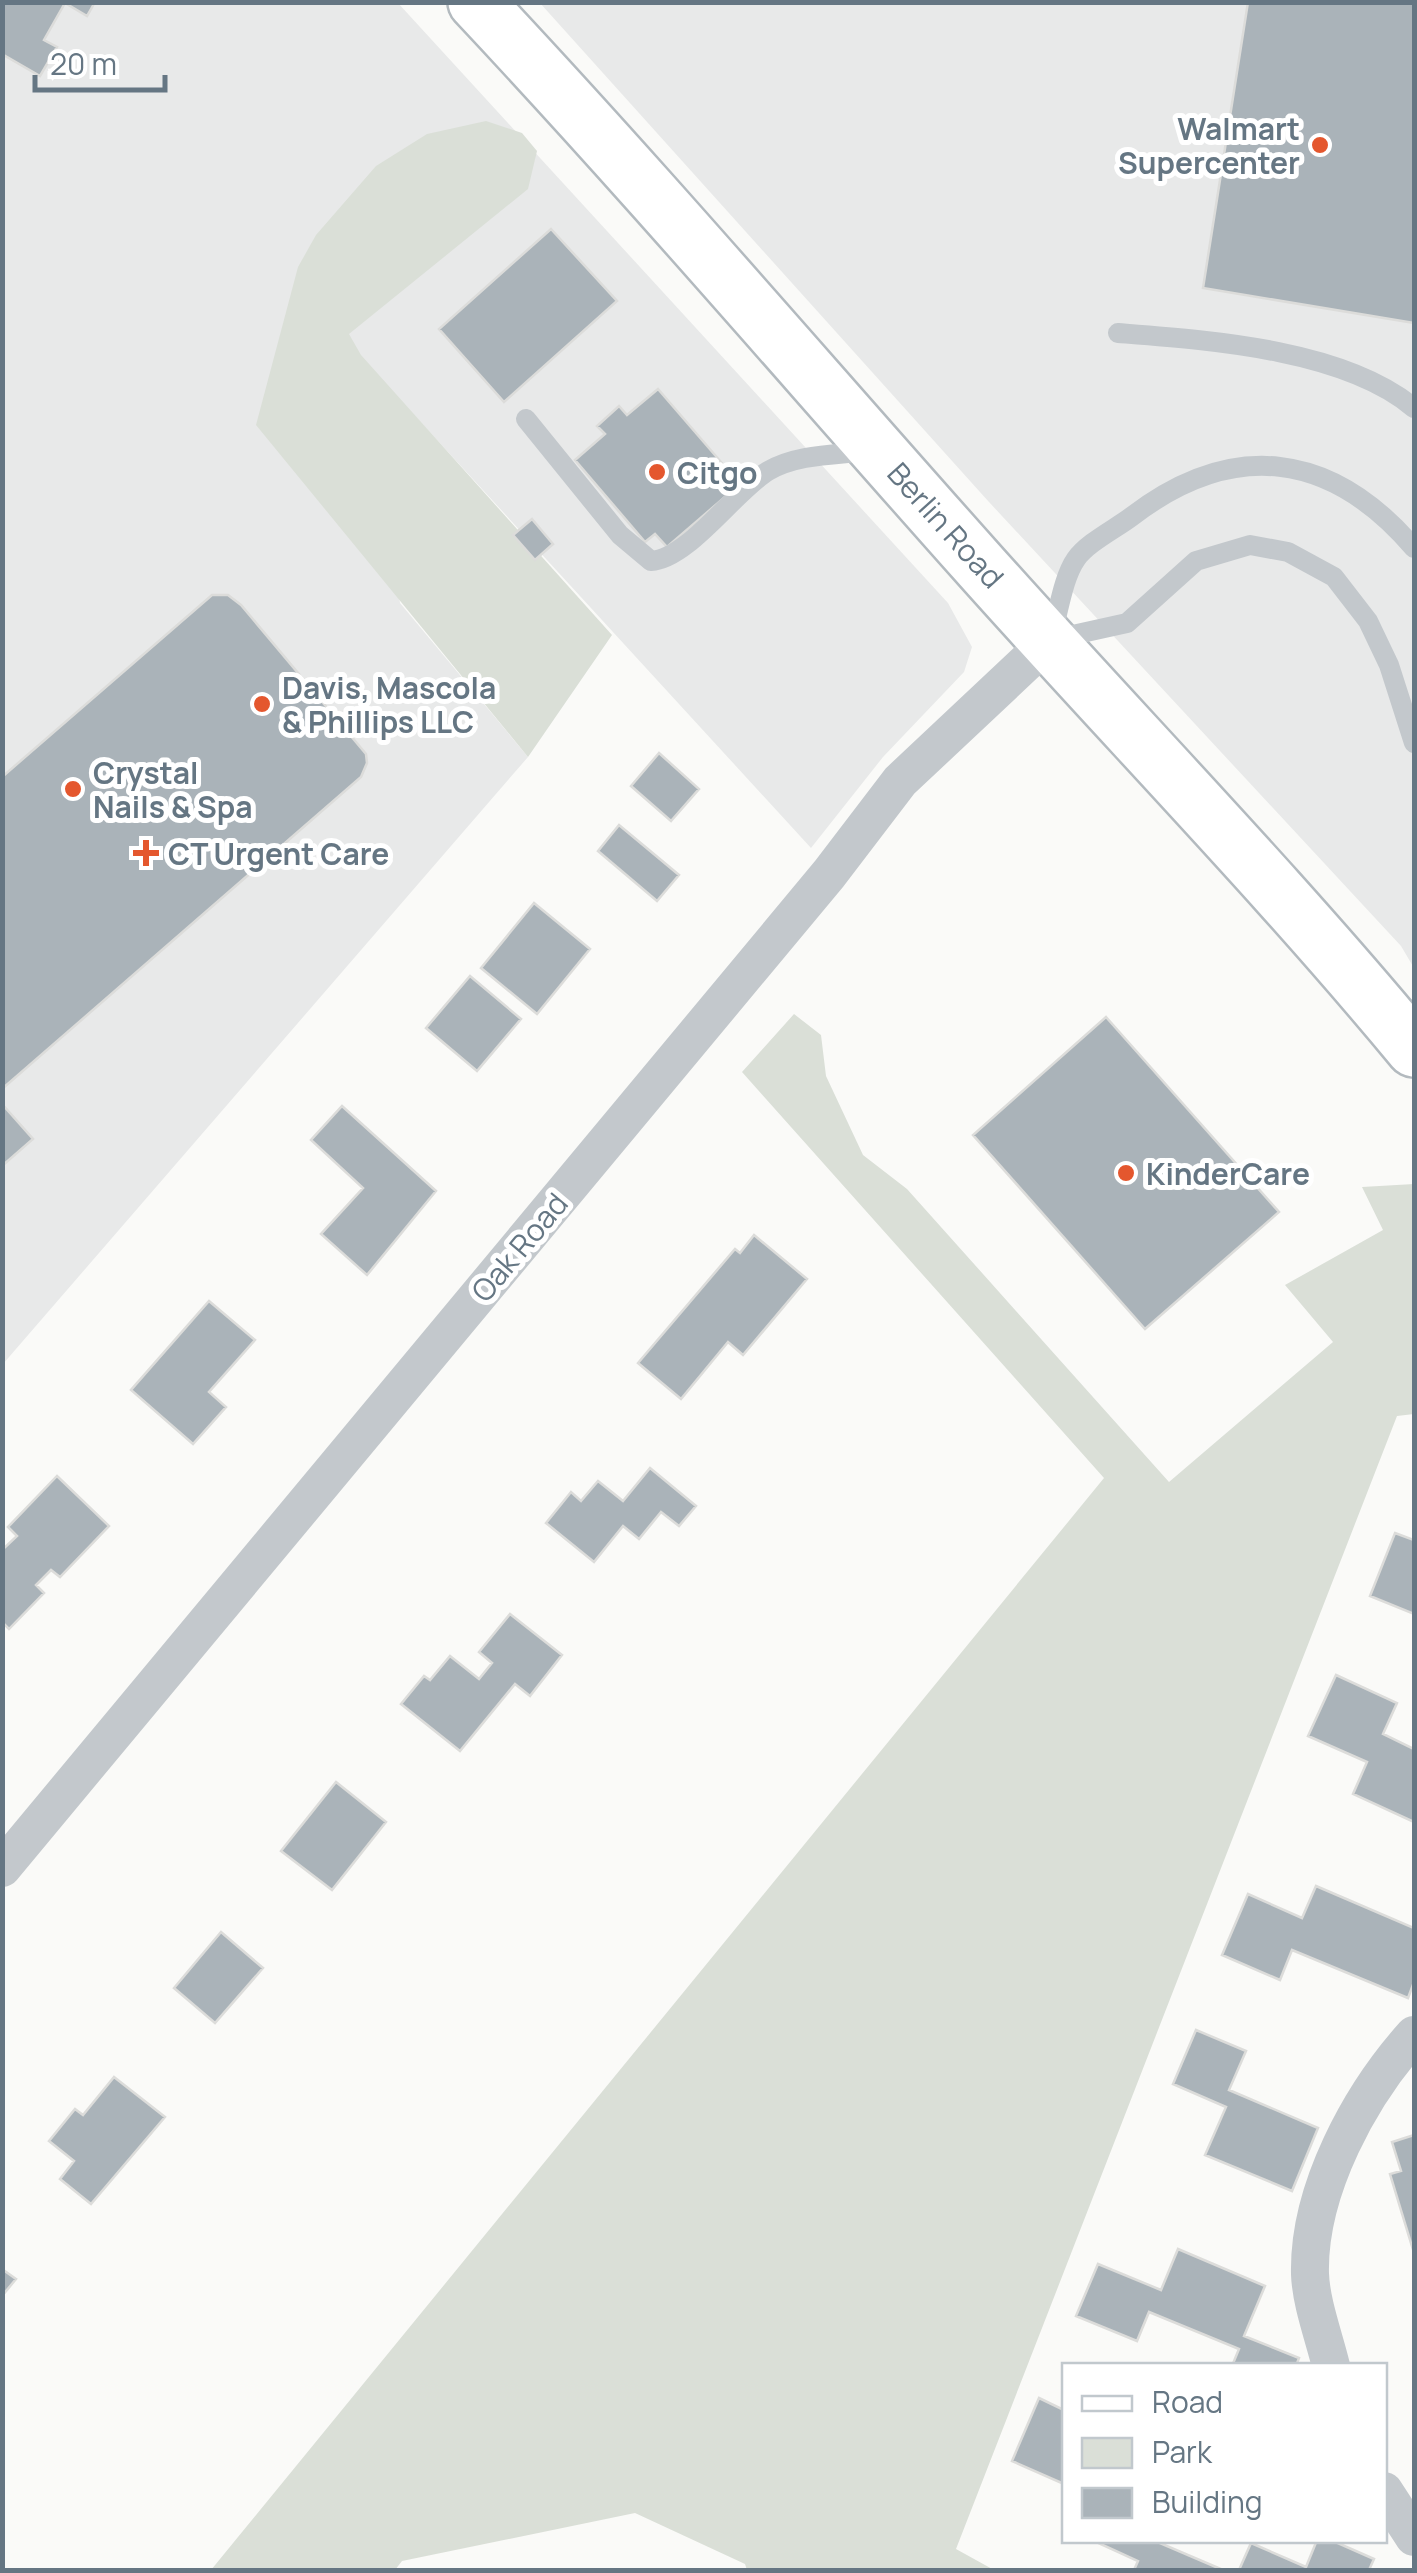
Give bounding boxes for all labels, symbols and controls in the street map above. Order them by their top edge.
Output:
scale bar [35,30,165,92]
text: 20 m [50,43,117,84]
place label: Walmart Supercenter [1118,108,1300,183]
marker: Walmart Supercenter [1309,134,1331,156]
place label: Citgo [677,452,758,493]
street label: Berlin Road [879,453,1013,597]
marker: Citgo [646,461,668,483]
place label: Davis, Mascola & Phillips LLC [282,667,496,742]
marker: Davis, Mascola & Phillips LLC [251,693,273,715]
place label: Crystal Nails & Spa [93,752,252,827]
marker: Crystal Nails & Spa [62,778,84,800]
place label: CT Urgent Care [168,833,389,874]
marker: CT Urgent Care [133,840,159,866]
place label: KinderCare [1146,1153,1310,1194]
marker: KinderCare [1115,1162,1137,1184]
street label: Oak Road [461,1184,577,1310]
legend [1062,2363,1387,2543]
text: Road [1152,2381,1223,2422]
text: Park [1152,2431,1213,2472]
text: Building [1152,2481,1263,2522]

